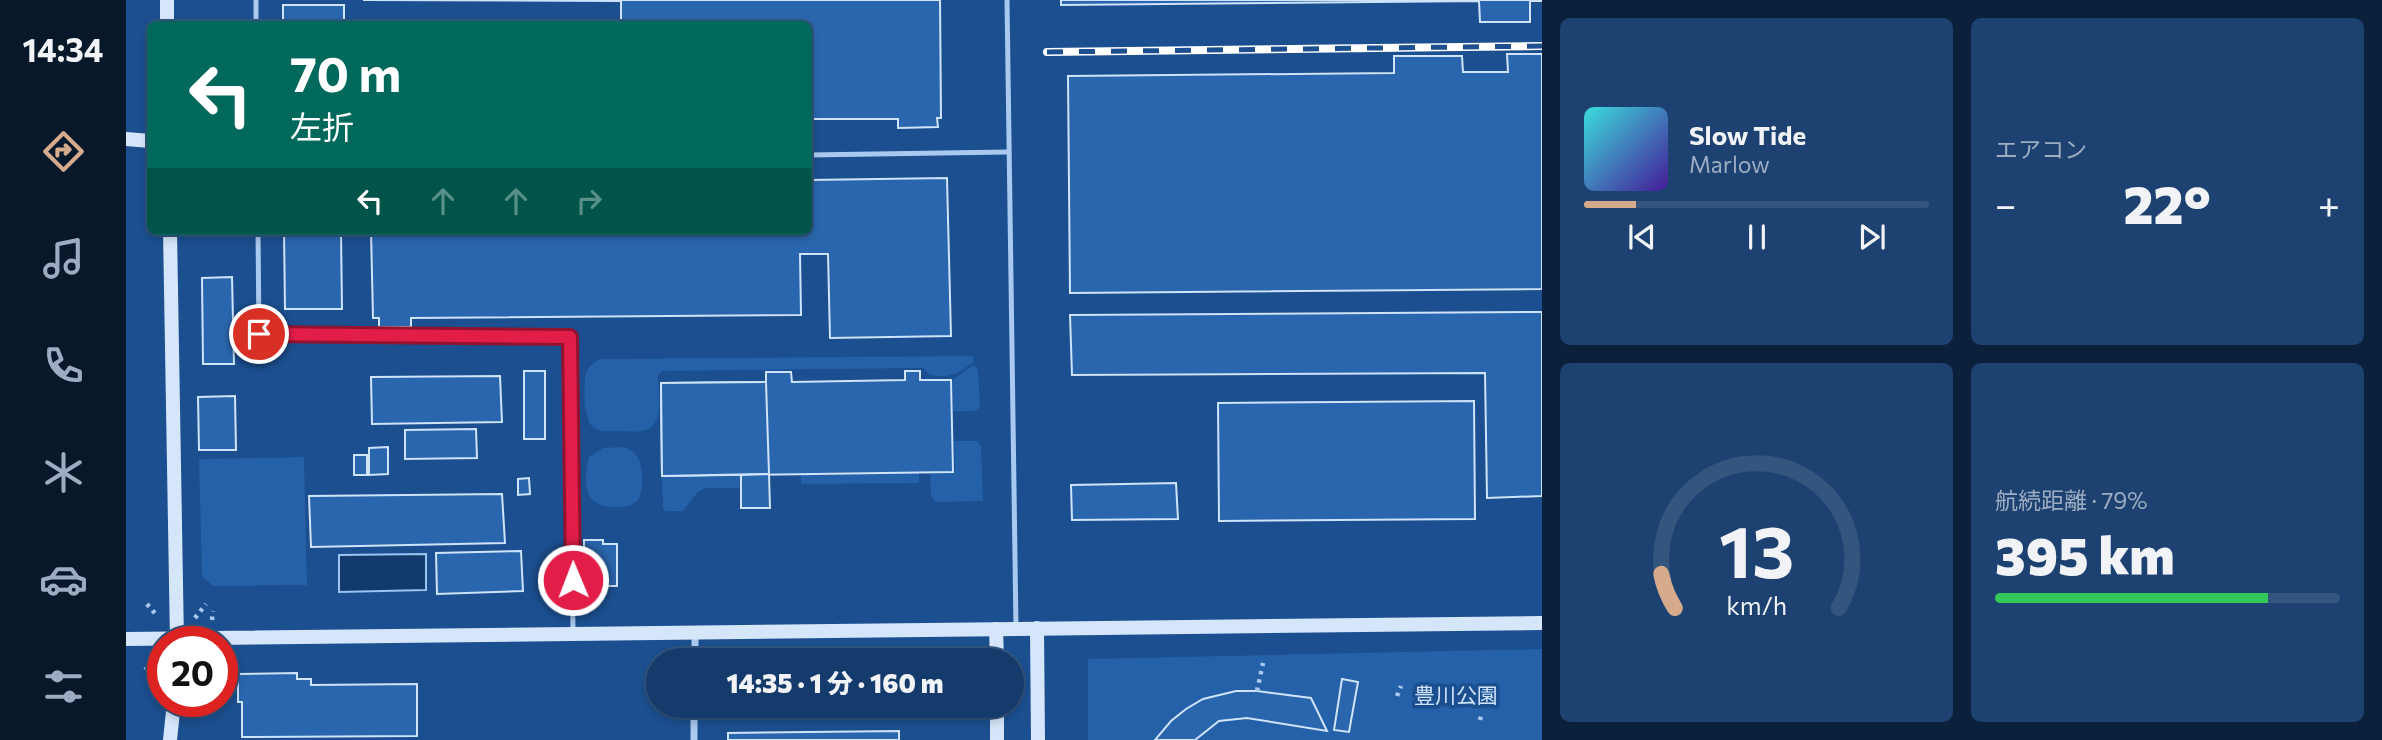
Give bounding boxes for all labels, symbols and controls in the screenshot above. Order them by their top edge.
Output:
text: 14:34 [23,29,103,69]
text: 70 m [290,42,401,102]
icon: left [175,49,266,140]
text: 左折 [290,106,354,146]
text: Slow Tide [1689,119,1806,150]
icon: directions [39,127,88,176]
text: エアコン [1995,135,2087,163]
text: Marlow [1689,150,1770,178]
text: 22° [2123,171,2211,235]
text: − [1995,180,2017,227]
text: + [2318,180,2340,227]
icon: left [351,182,389,220]
icon: ahead [424,182,462,220]
icon: ahead [497,182,535,220]
icon: right [570,182,608,220]
icon: previous [1623,218,1661,256]
icon: pause [1738,218,1776,256]
icon: next [1853,218,1891,256]
icon: music [39,234,88,283]
pin [229,304,289,364]
icon: arrive [240,315,278,353]
icon: phone [39,341,88,390]
icon: climate [39,448,88,497]
text: 航続距離 · 79% [1995,486,2148,514]
text: 13 [1719,505,1794,594]
text: 395 km [1995,522,2175,586]
position arrow [536,543,610,617]
icon: car [39,555,88,604]
text: km/h [1726,590,1787,620]
speed limit sign: 20 [147,626,238,717]
icon: filters [39,662,88,711]
text: 14:35 · 1 分 · 160 m [726,667,944,698]
park label: 豊川公園 [1414,682,1498,707]

